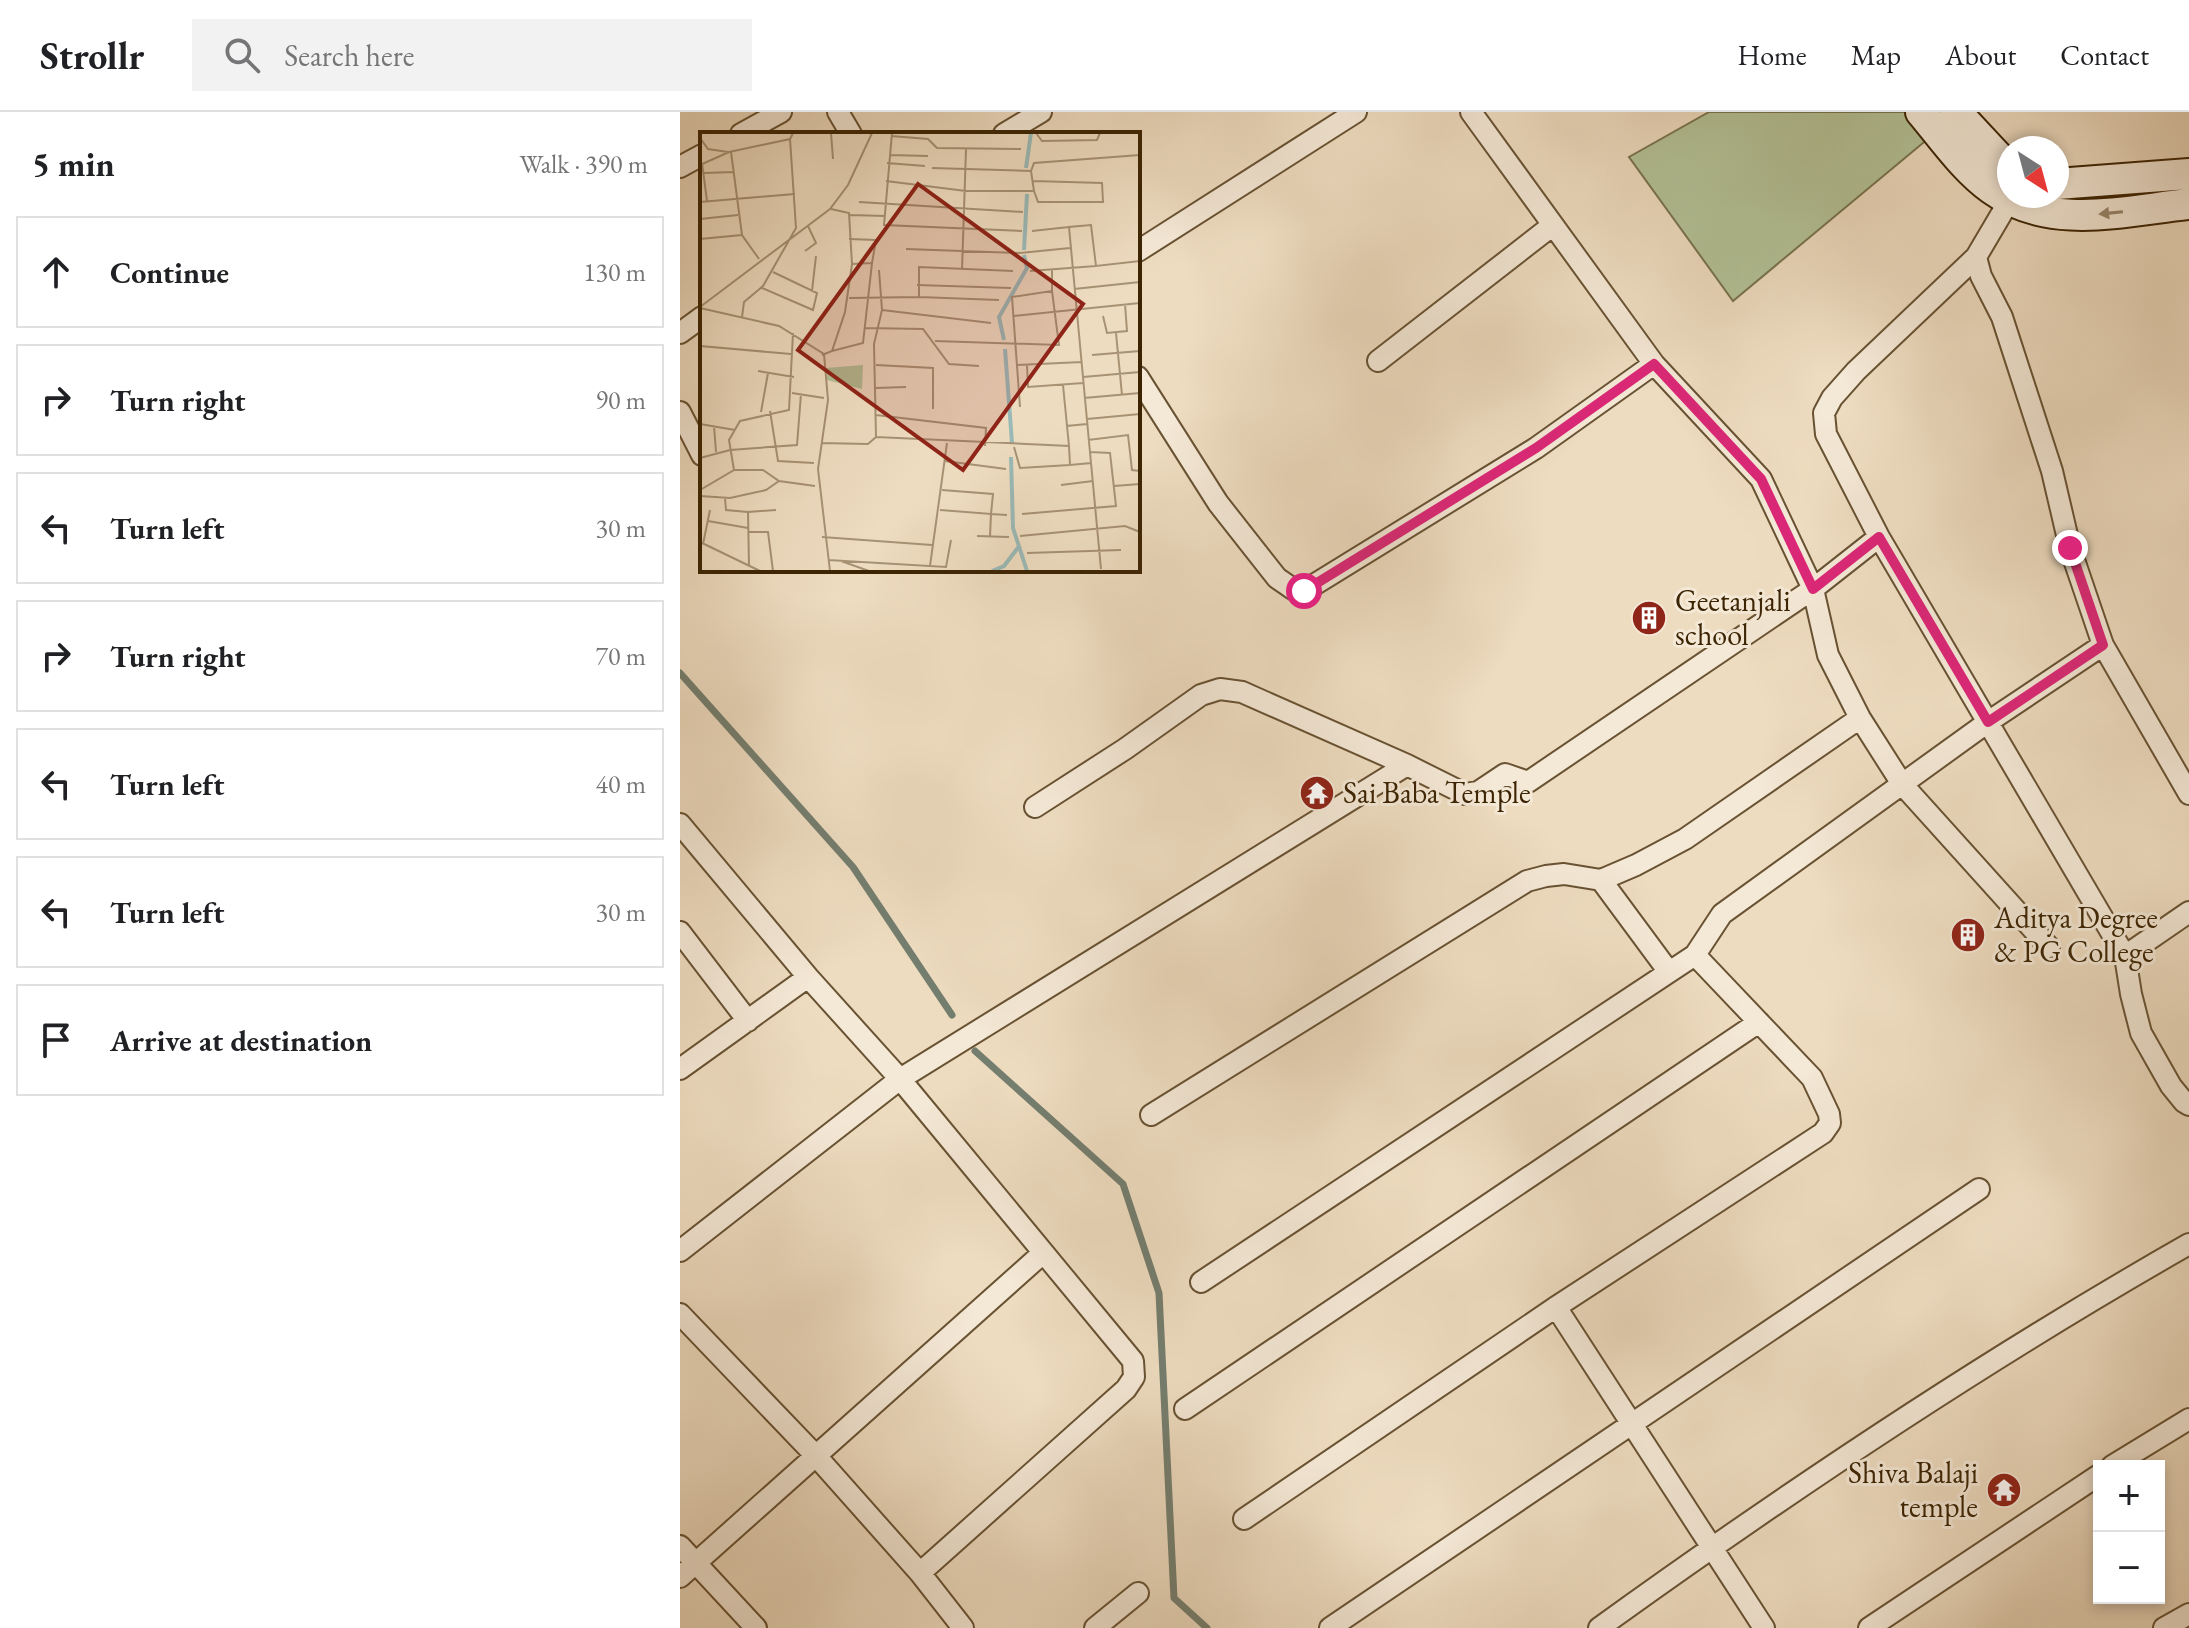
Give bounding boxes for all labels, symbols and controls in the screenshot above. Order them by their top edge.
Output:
search box [192,19,752,91]
text: Strollr [40,31,144,80]
icon: search [220,33,264,77]
text: Search here [284,36,414,75]
text: Home [1737,37,1807,73]
text: Map [1851,37,1901,73]
text: About [1945,37,2016,73]
text: Contact [2060,37,2149,73]
inset map [700,132,1140,572]
north arrow [1997,136,2069,208]
text: 5 min [32,142,115,186]
text: Walk · 390 m [520,147,648,181]
one-way arrow [2099,206,2124,219]
icon: ahead [34,250,78,294]
text: Continue [110,253,229,292]
text: 130 m [583,255,646,289]
icon: right [34,378,78,422]
text: Turn right [110,381,246,420]
text: 90 m [596,383,646,417]
icon: left [34,506,78,550]
text: Turn left [110,509,224,548]
text: 30 m [596,511,646,545]
route end [2052,530,2088,566]
route start [1286,573,1322,609]
place label: Geetanjali school [1675,581,1791,654]
building icon: Geetanjali school [1630,599,1668,637]
icon: right [34,634,78,678]
text: Turn right [110,637,246,676]
text: 70 m [596,639,646,673]
icon: left [34,762,78,806]
text: Turn left [110,765,224,804]
text: 40 m [596,767,646,801]
place label: Sai Baba Temple [1343,773,1531,812]
temple icon: Sai Baba Temple [1298,774,1336,812]
icon: left [34,890,78,934]
text: Turn left [110,893,224,932]
text: 30 m [596,895,646,929]
place label: Aditya Degree & PG College [1993,898,2158,971]
building icon: Aditya Degree & PG College [1949,916,1987,954]
icon: arrive [34,1018,78,1062]
text: Arrive at destination [110,1021,372,1060]
place label: Shiva Balaji temple [1848,1453,1978,1526]
map controls [2093,1460,2165,1604]
button: + [2093,1460,2165,1532]
temple icon: Shiva Balaji temple [1985,1471,2023,1509]
button: − [2093,1532,2165,1604]

